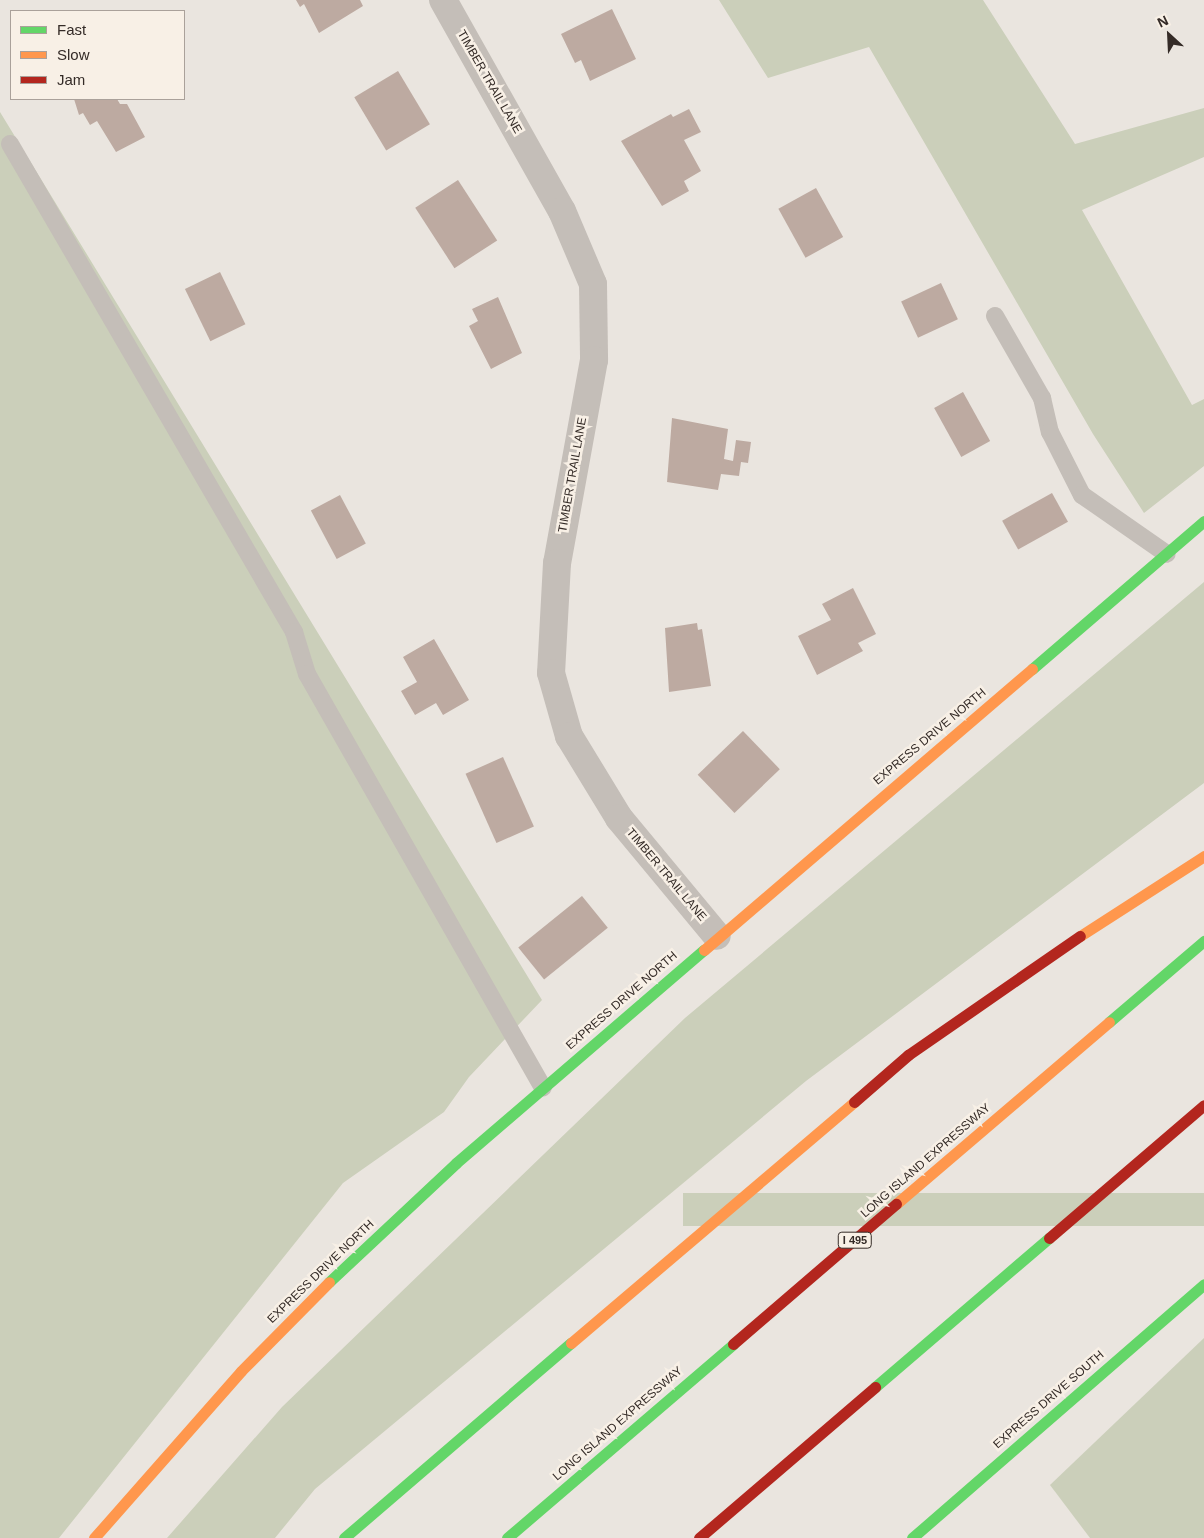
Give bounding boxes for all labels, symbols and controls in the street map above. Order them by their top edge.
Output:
legend [10,10,185,100]
north arrow [1144,10,1194,60]
text: N [1155,12,1171,31]
text: Fast [57,21,86,38]
street label: TIMBER TRAIL LANE [453,28,525,136]
text: Slow [57,46,90,63]
text: Jam [57,71,85,88]
street label: TIMBER TRAIL LANE [556,416,590,534]
street label: EXPRESS DRIVE NORTH [871,686,989,788]
street label: TIMBER TRAIL LANE [623,825,709,925]
street label: EXPRESS DRIVE NORTH [564,949,680,1053]
street label: LONG ISLAND EXPRESSWAY [858,1101,994,1221]
street label: EXPRESS DRIVE NORTH [265,1217,377,1327]
road number: I 495 [838,1232,872,1248]
street label: EXPRESS DRIVE SOUTH [991,1348,1107,1452]
street label: LONG ISLAND EXPRESSWAY [550,1364,686,1484]

